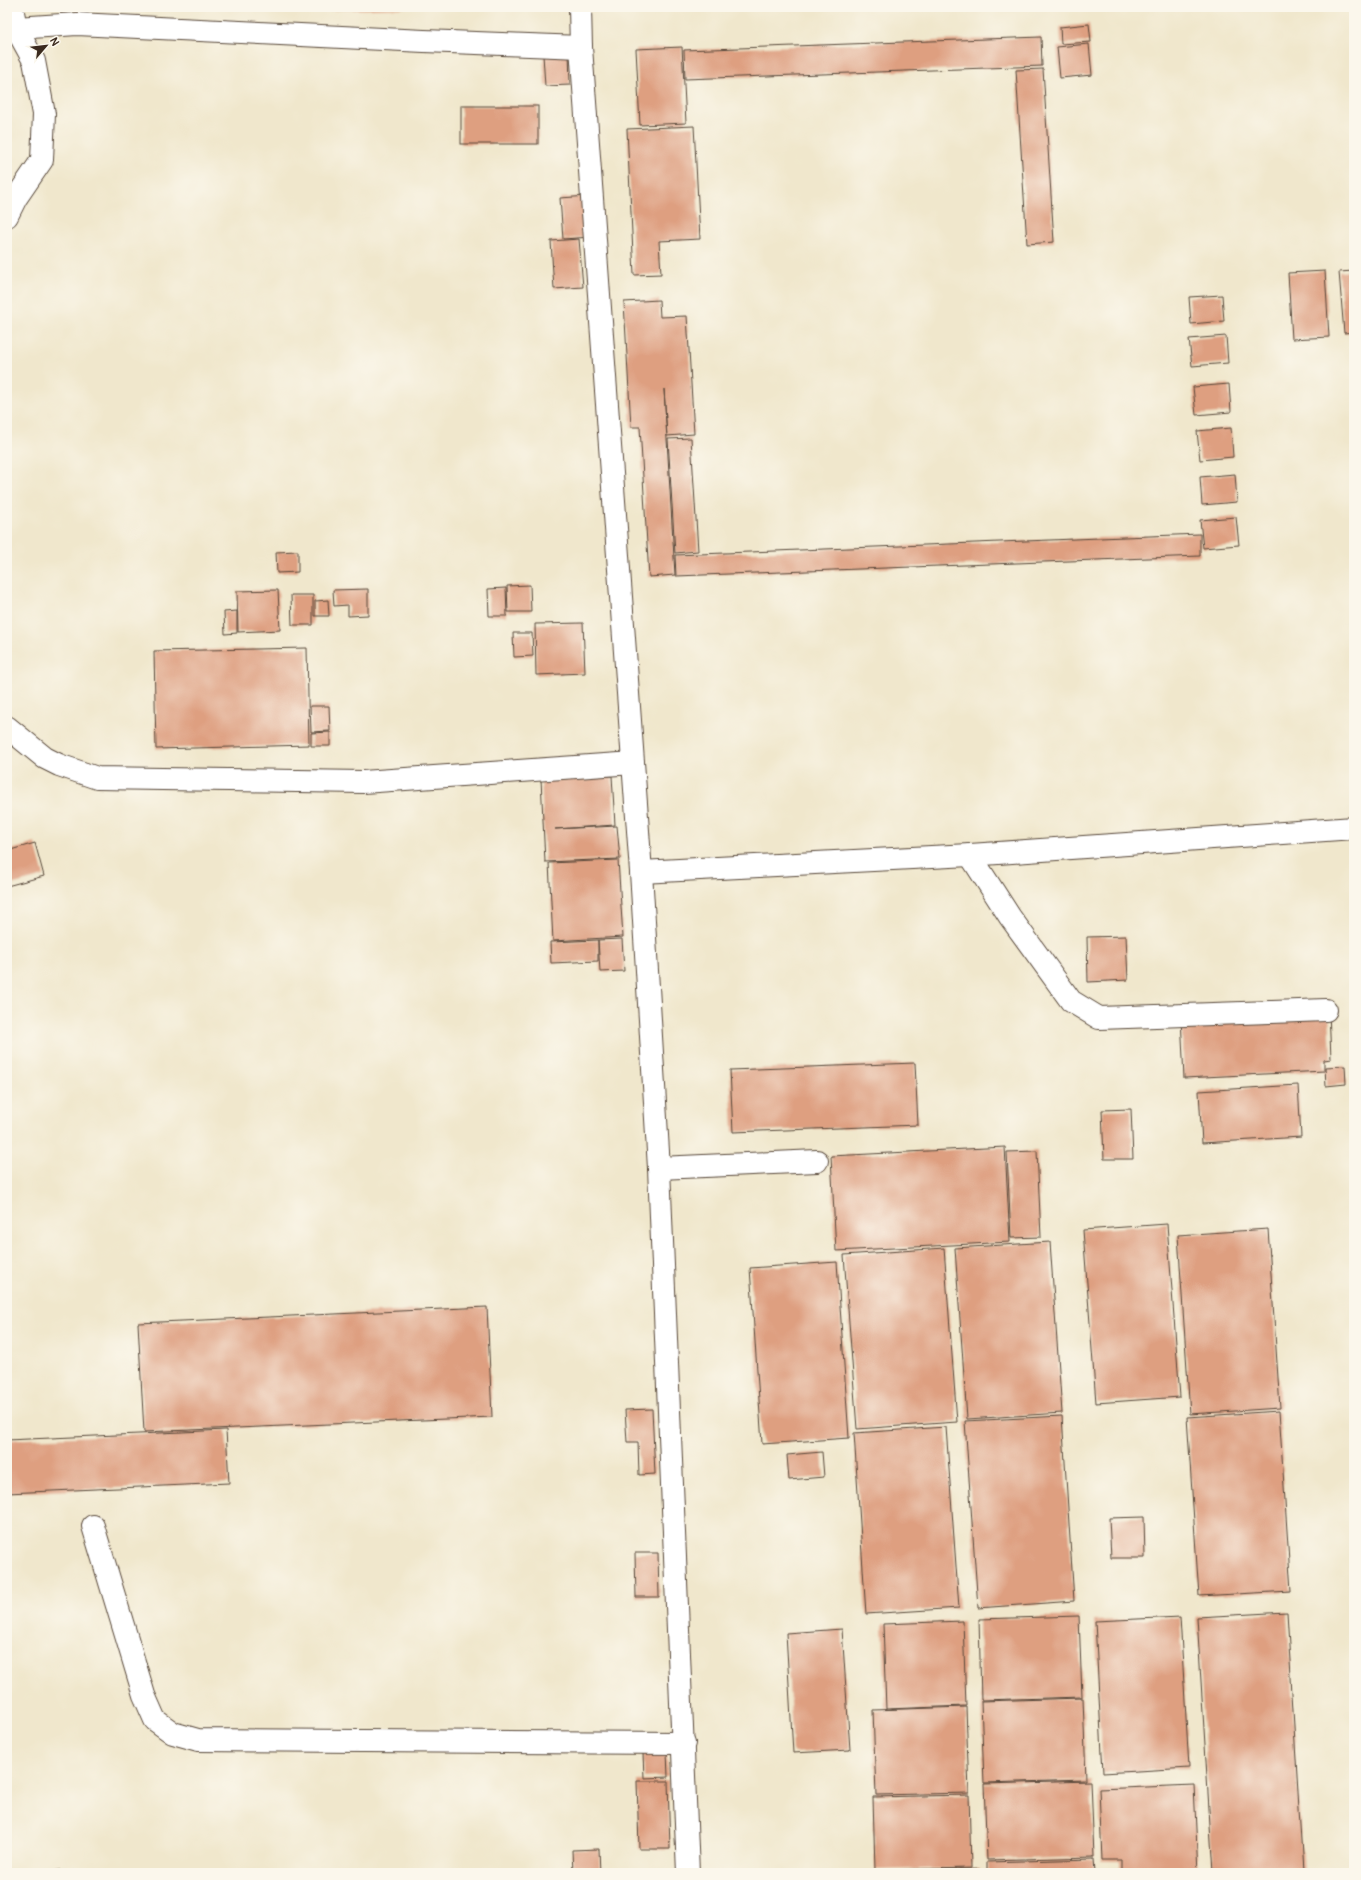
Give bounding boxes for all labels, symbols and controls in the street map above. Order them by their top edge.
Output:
north arrow [26,26,66,66]
text: N [47,35,62,48]

